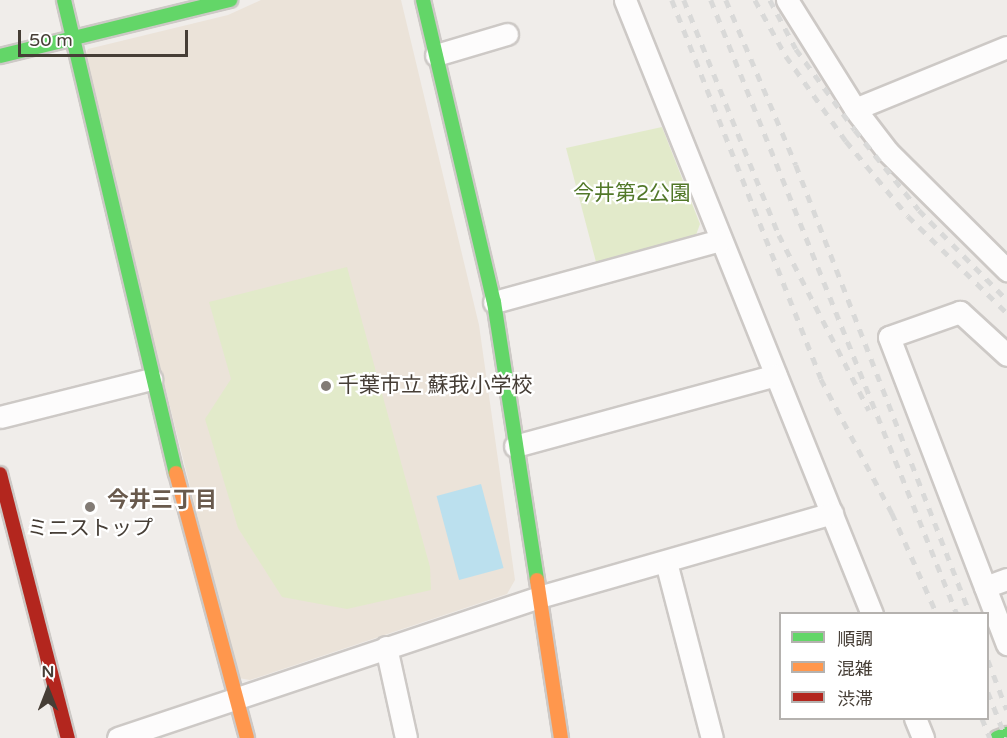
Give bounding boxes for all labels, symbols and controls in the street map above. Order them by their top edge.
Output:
scale bar [21,18,190,56]
text: 50 m [29,29,73,51]
park label: 今井第2公園 [573,181,691,207]
place label: 千葉市立 蘇我小学校 [338,373,532,399]
marker: 千葉市立 蘇我小学校 [319,379,333,393]
district label: 今井三丁目 [107,488,217,514]
marker: ミニストップ [83,500,97,514]
place label: ミニストップ [27,516,153,542]
legend [779,612,989,720]
text: 順調 [837,628,873,650]
text: 混雑 [837,658,873,680]
north arrow [18,660,78,720]
text: N [42,662,54,682]
text: 渋滞 [837,688,873,710]

